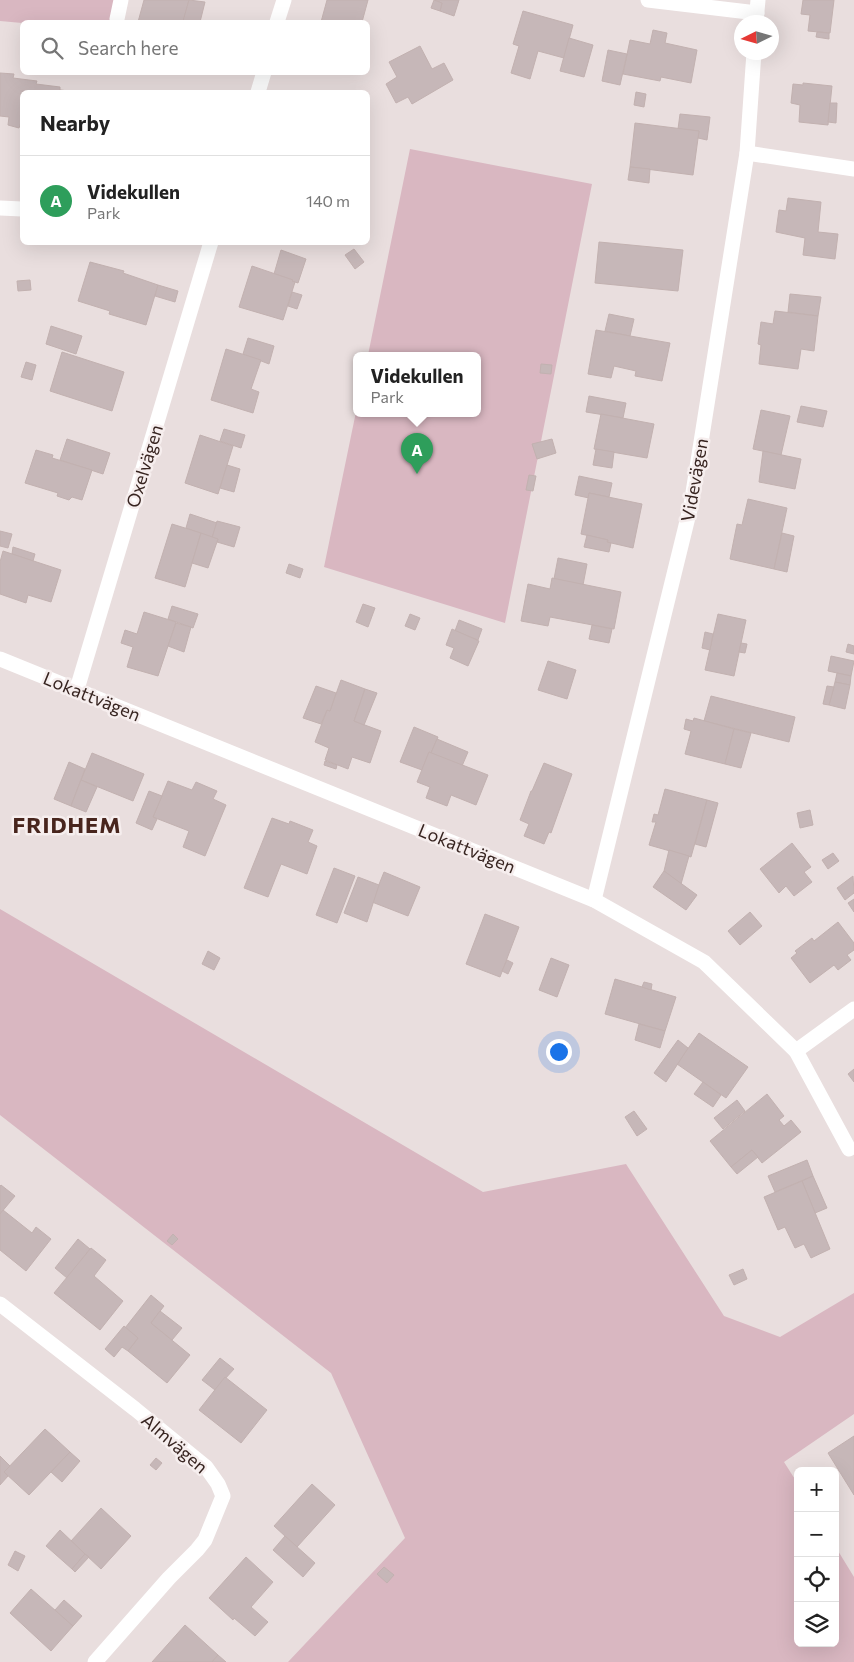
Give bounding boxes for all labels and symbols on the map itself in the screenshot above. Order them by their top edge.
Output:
north arrow [734,15,779,60]
street label: Oxelvägen [121,422,167,510]
pin: A [401,433,433,474]
street label: Videvägen [676,437,712,523]
street label: Lokattvägen [40,667,144,725]
district label: FRIDHEM [13,811,121,838]
street label: Lokattvägen [415,819,519,877]
your location [546,1039,572,1065]
street label: Almvägen [137,1408,213,1478]

